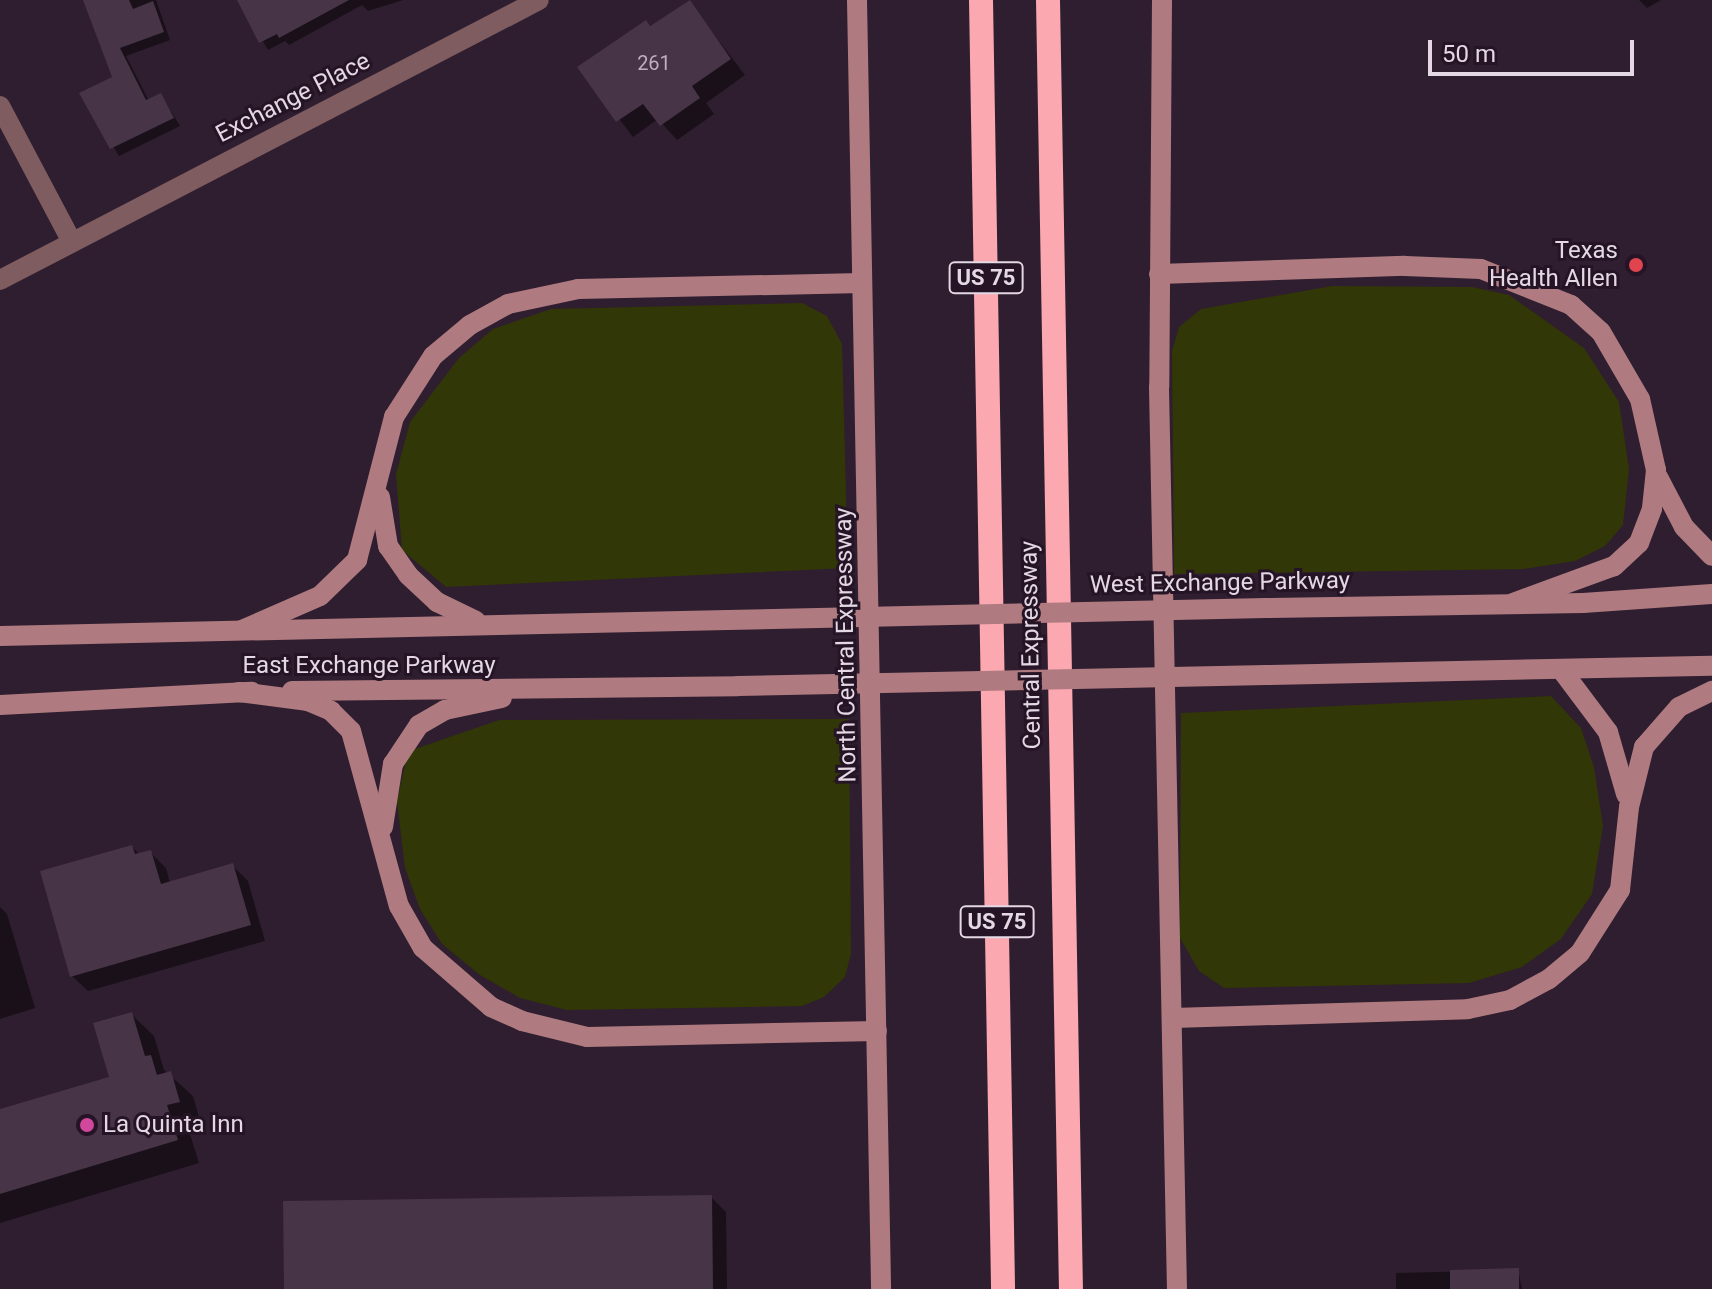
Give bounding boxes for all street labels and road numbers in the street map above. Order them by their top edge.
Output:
street label: Exchange Place [211,47,375,149]
road number: US 75 [948,260,1024,296]
street label: North Central Expressway [829,507,863,783]
street label: Central Expressway [1015,540,1047,750]
street label: West Exchange Parkway [1090,566,1350,600]
street label: East Exchange Parkway [242,652,496,680]
road number: US 75 [959,904,1035,940]

